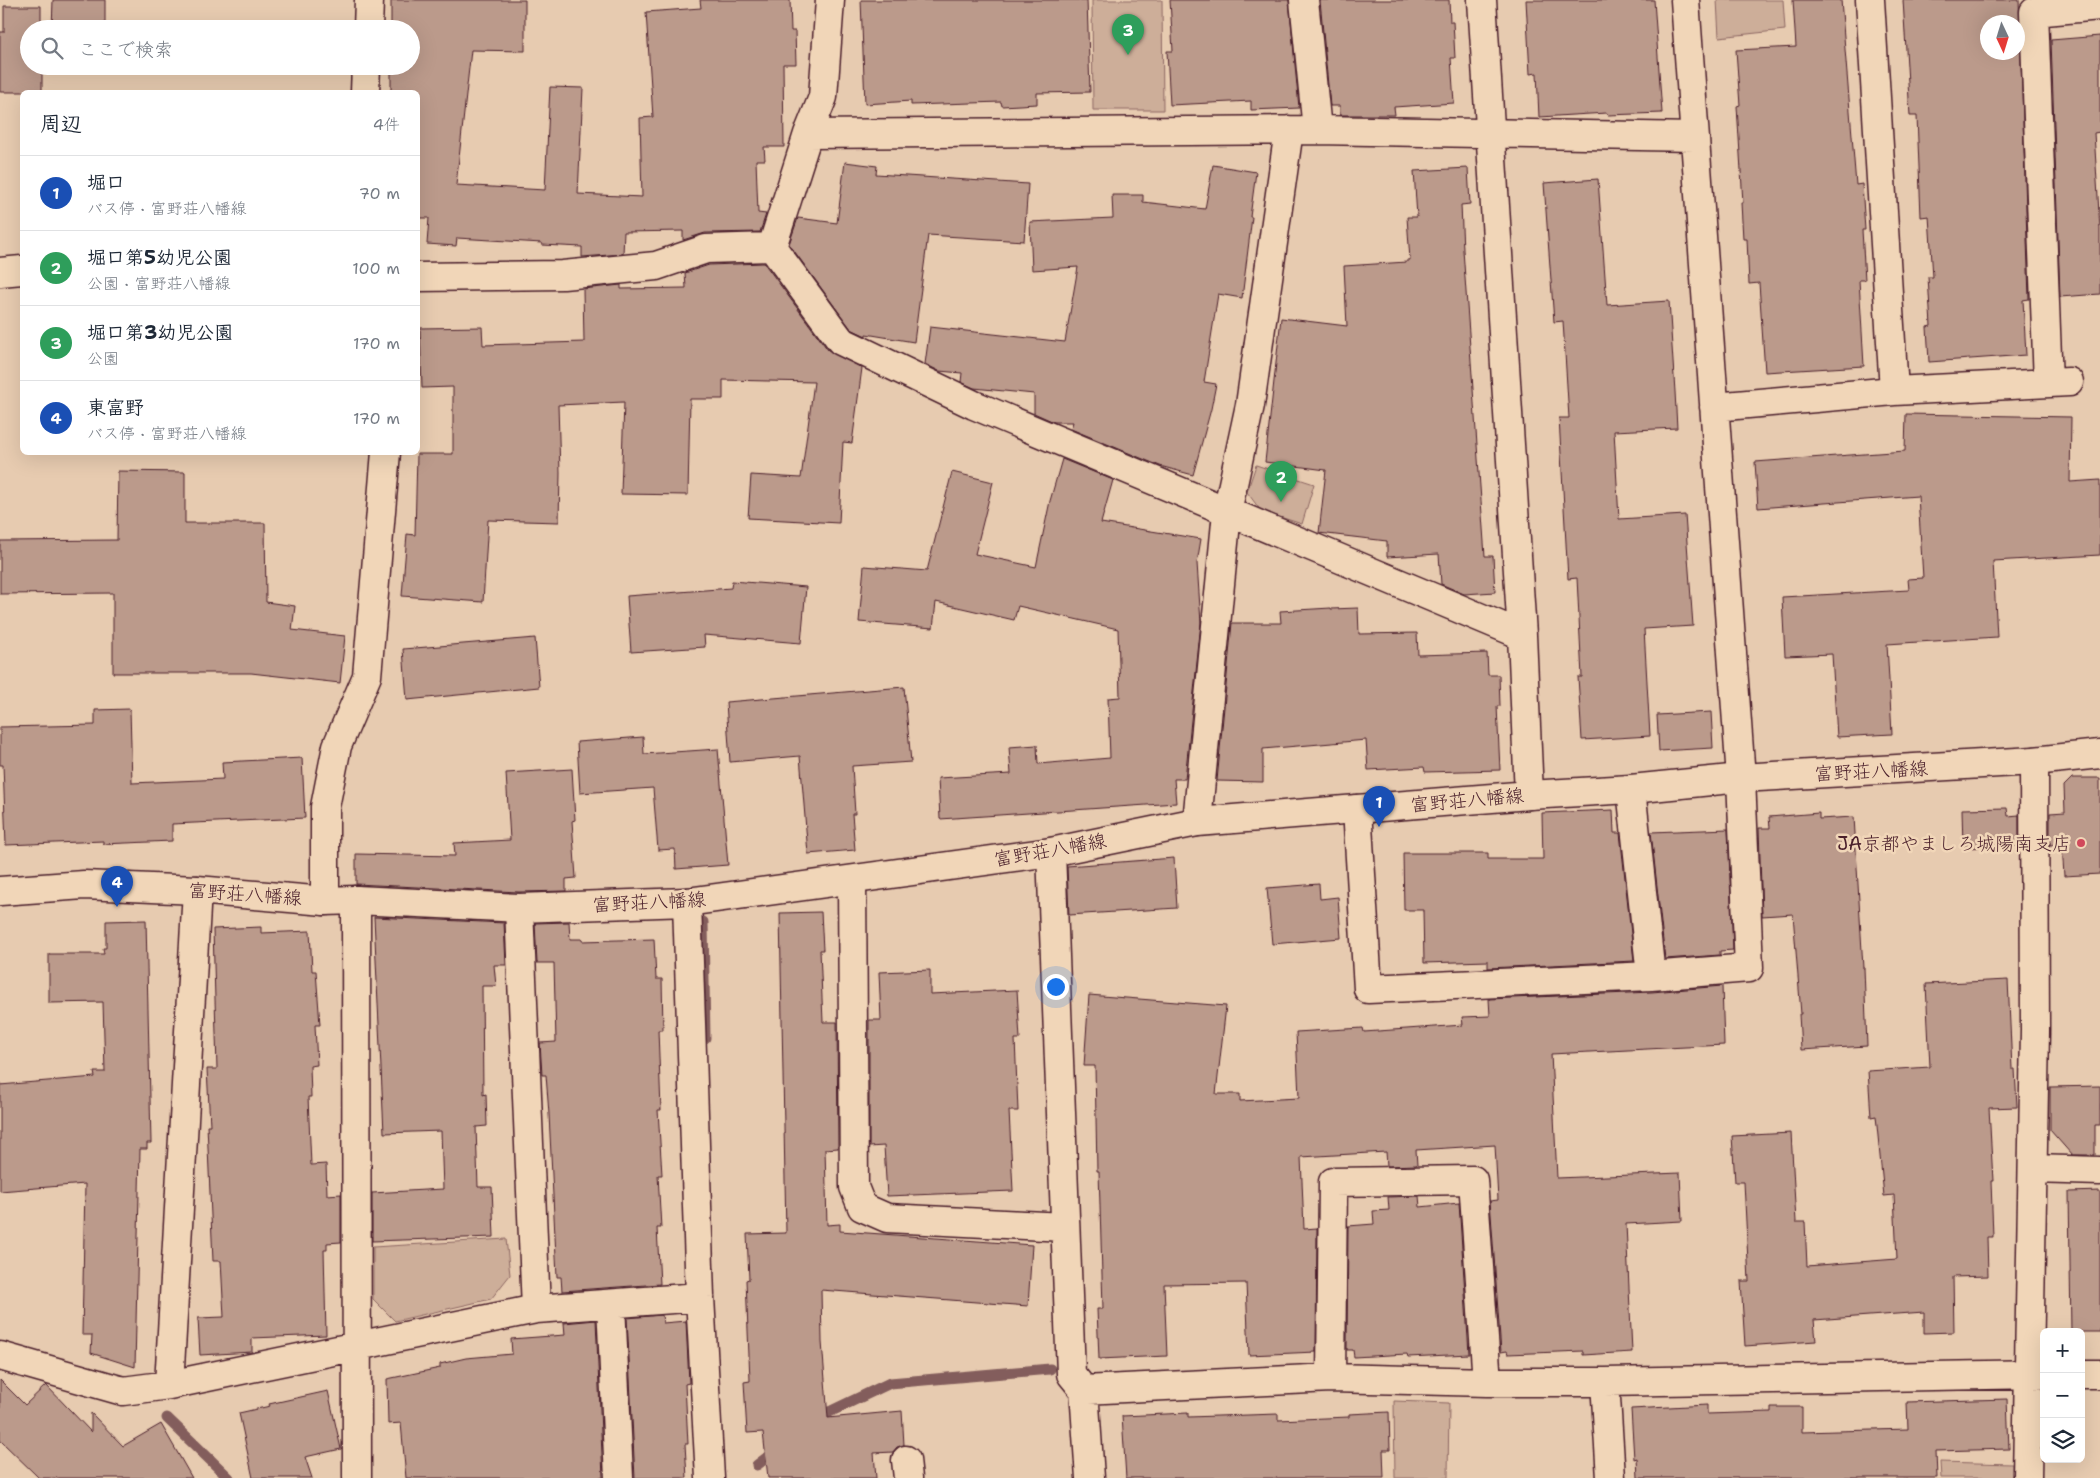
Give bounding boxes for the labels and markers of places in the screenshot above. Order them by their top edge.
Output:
pin: 3 [1112,14,1144,55]
pin: 2 [1265,461,1297,502]
pin: 1 [1363,786,1395,827]
place label: JA京都やましろ城陽南支店 [1837,831,2071,856]
marker: JA京都やましろ城陽南支店 [2075,837,2087,849]
pin: 4 [101,866,133,907]

